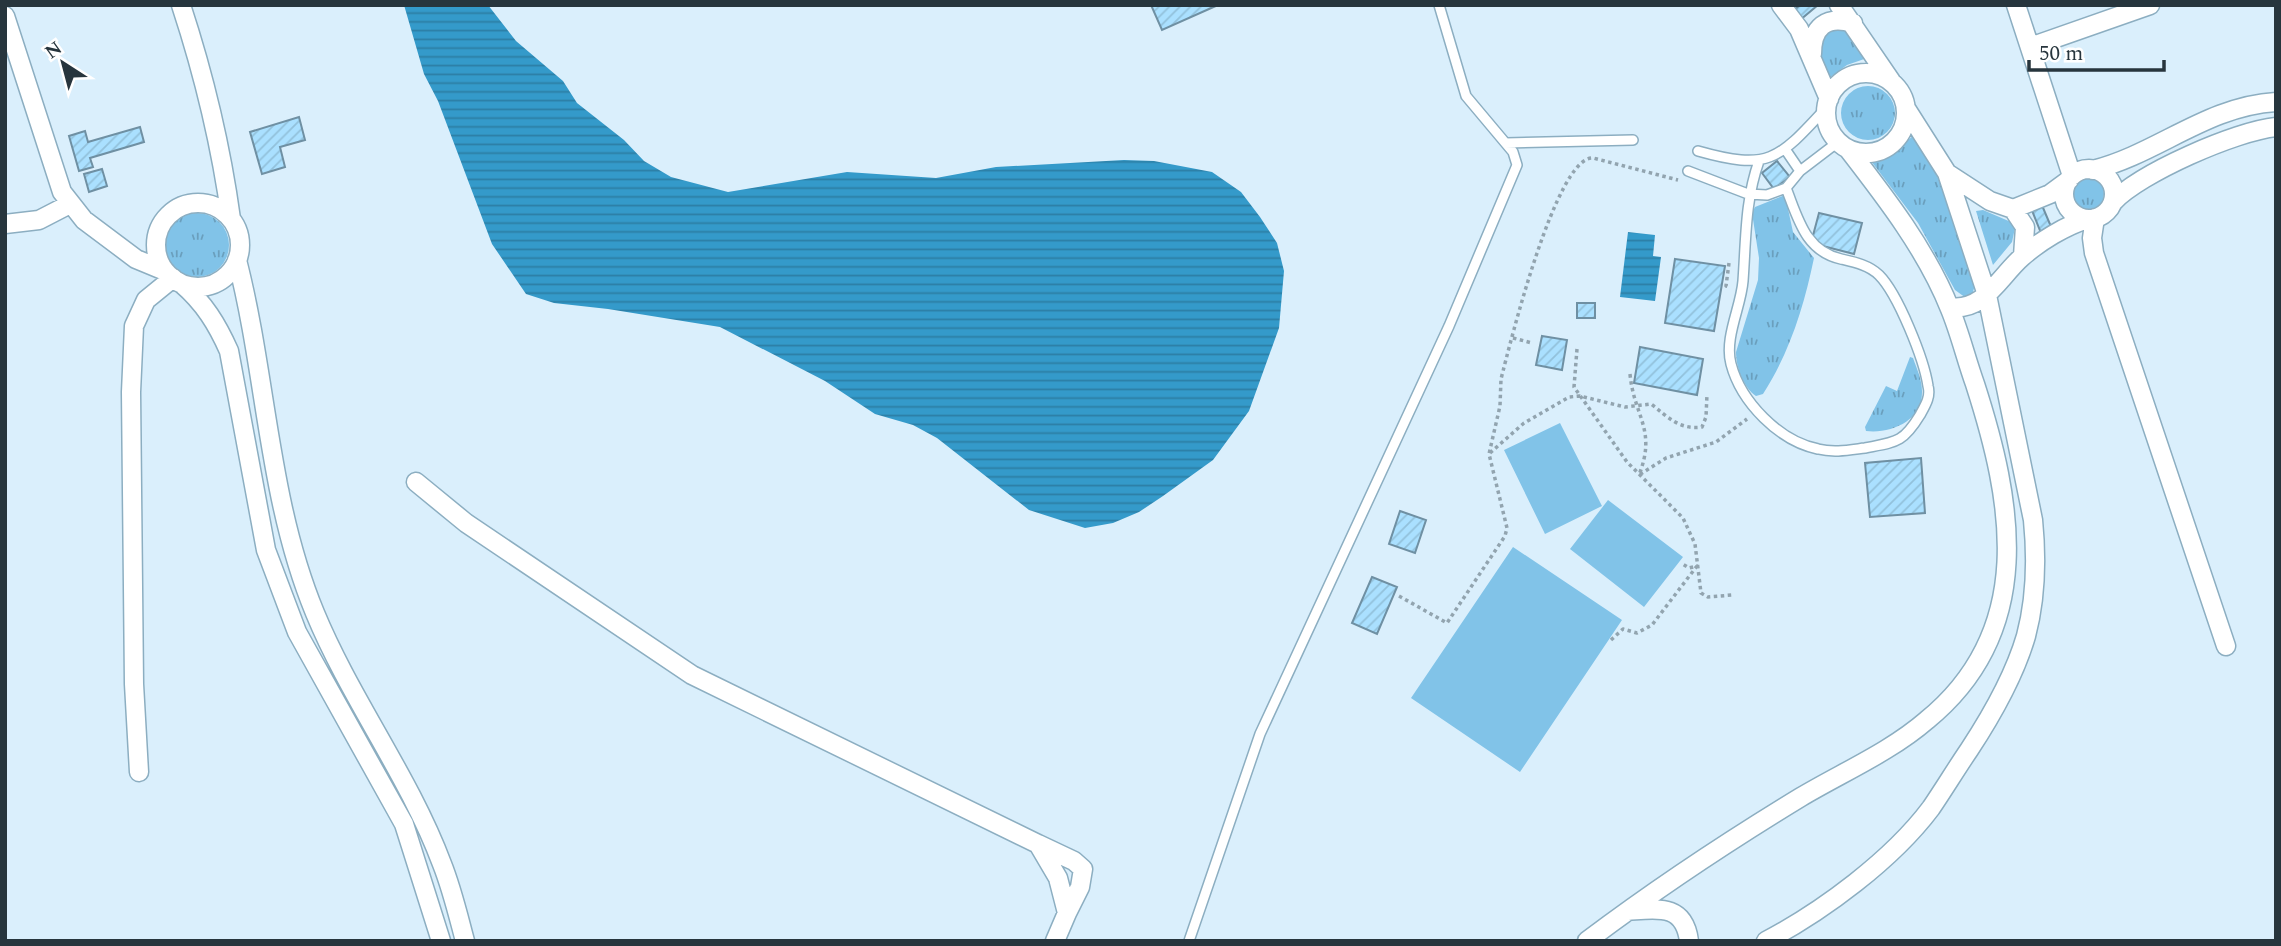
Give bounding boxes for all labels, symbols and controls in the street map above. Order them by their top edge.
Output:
north arrow [28,28,98,98]
scale bar [2029,28,2164,72]
text: N [39,34,69,67]
text: 50 m [2039,38,2083,70]

